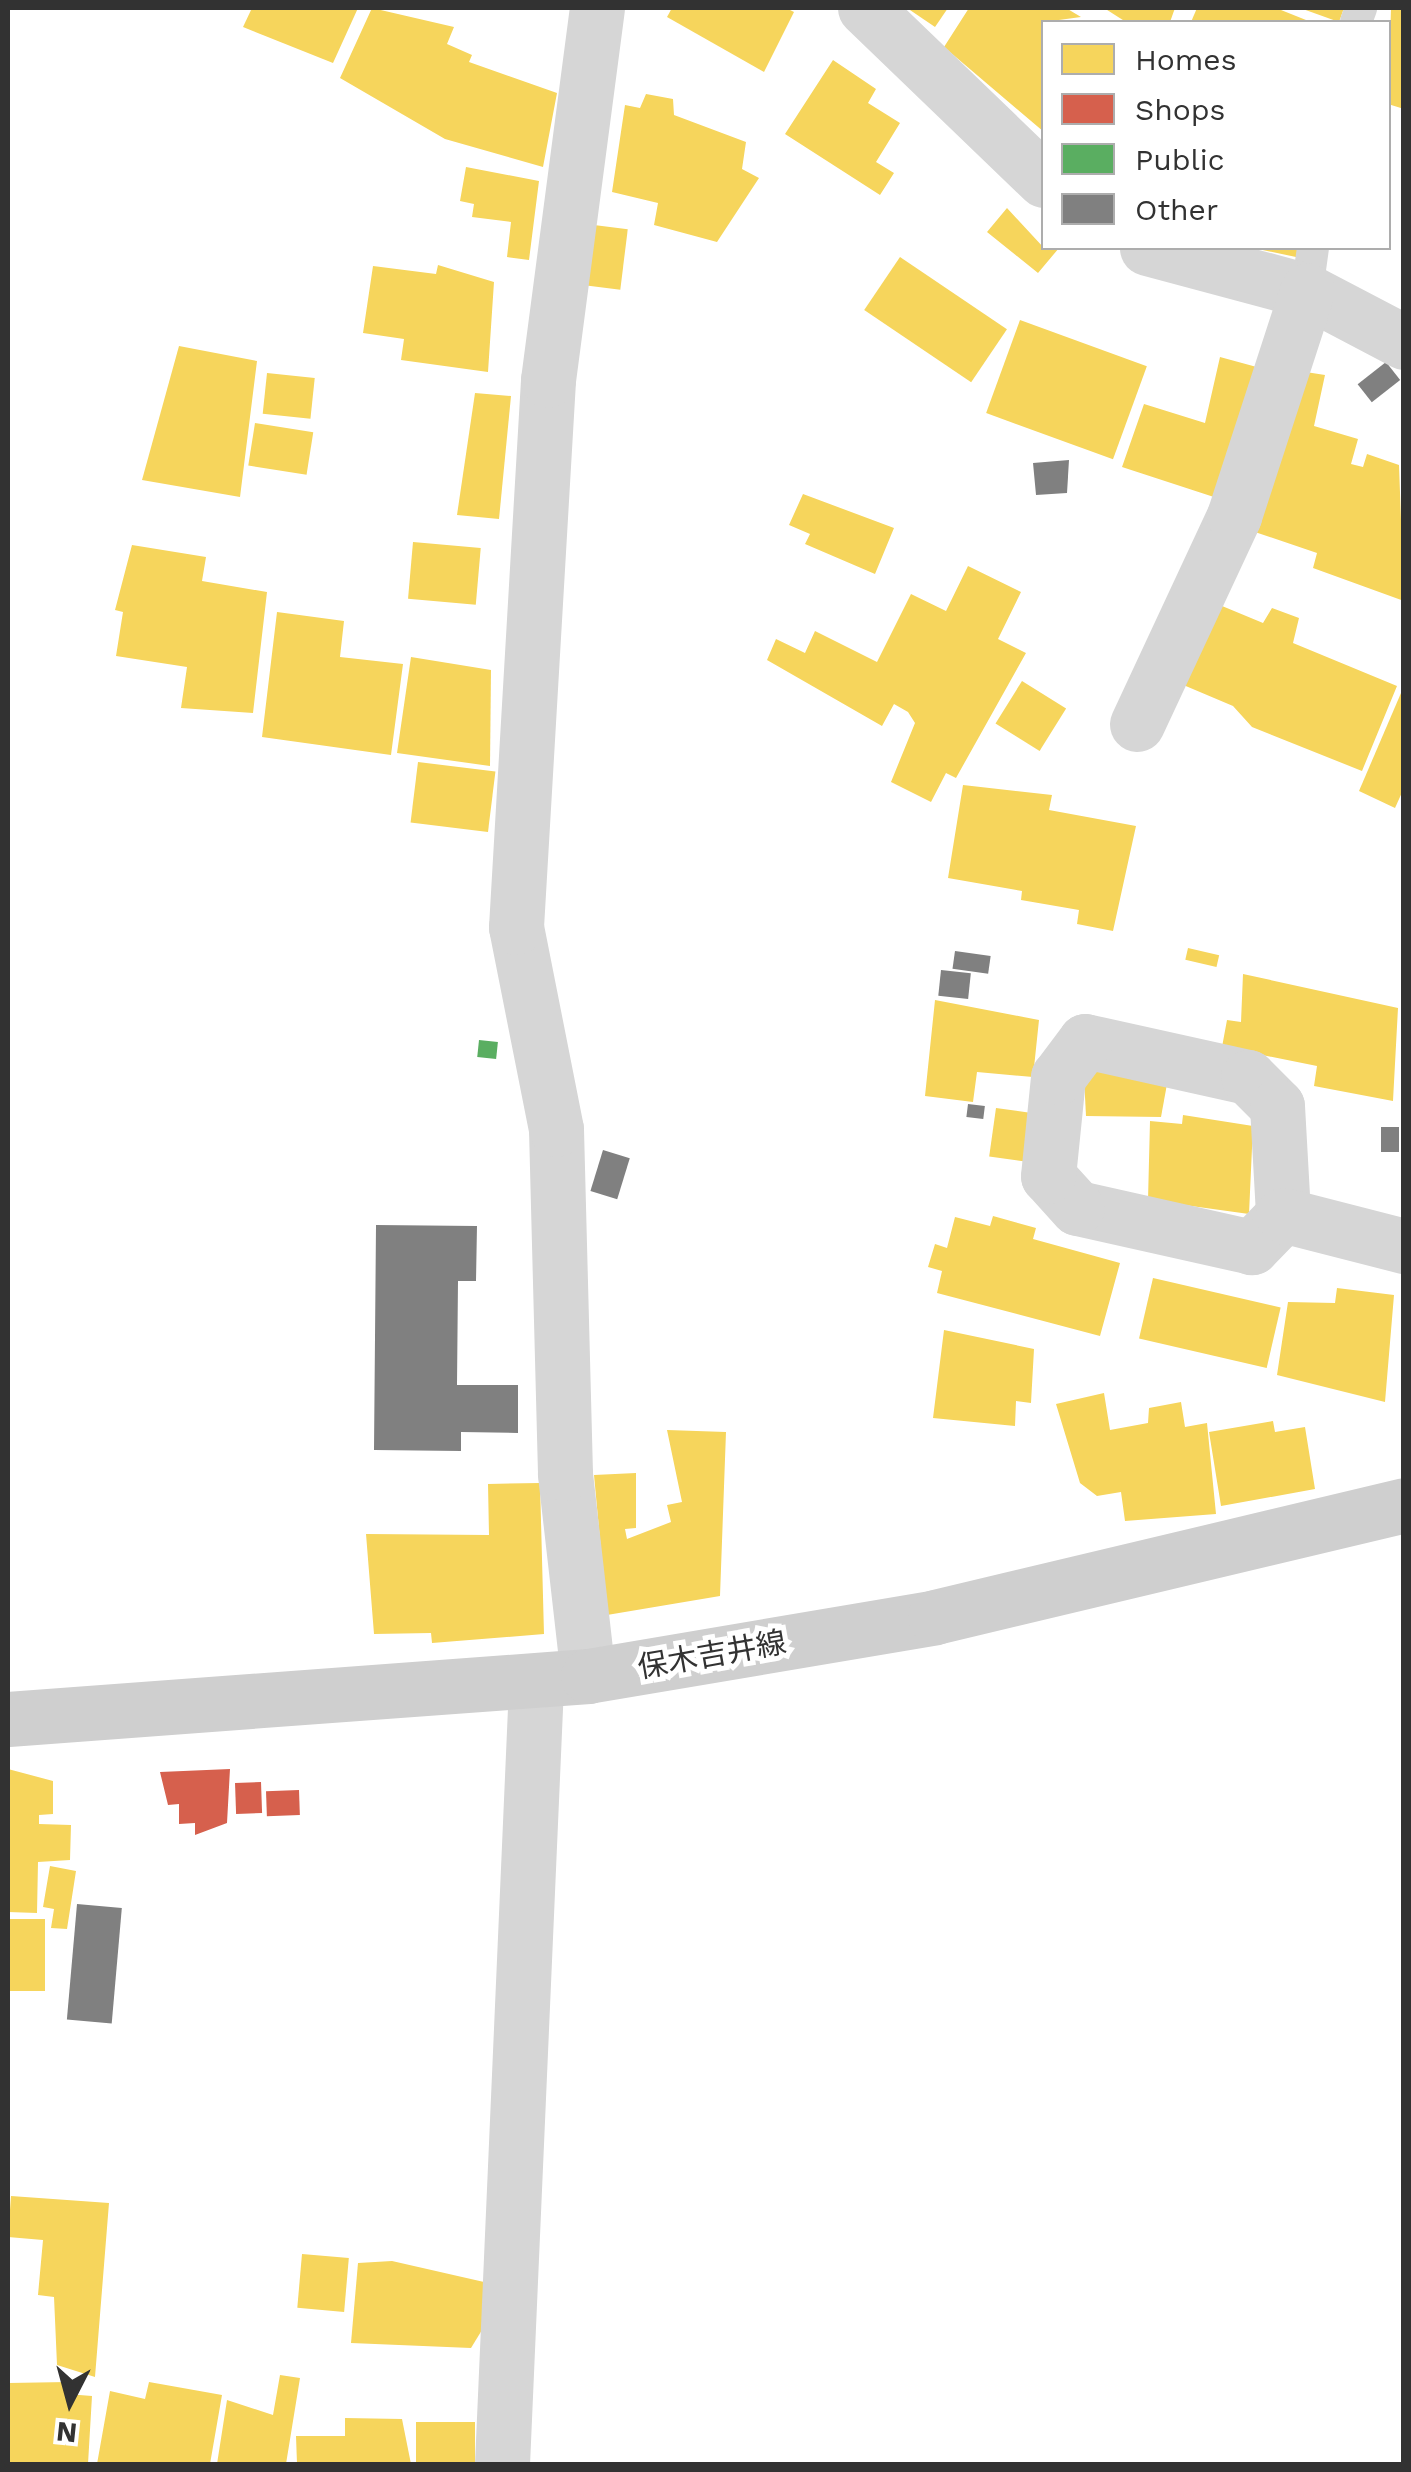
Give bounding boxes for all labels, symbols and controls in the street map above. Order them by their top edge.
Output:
legend [1041,20,1391,250]
text: Homes [1135,42,1237,77]
text: Shops [1135,92,1225,127]
text: Public [1135,142,1225,177]
text: Other [1135,192,1218,227]
street label: 保木吉井線 [635,1624,789,1686]
north arrow [20,2352,120,2452]
text: N [55,2415,79,2450]

